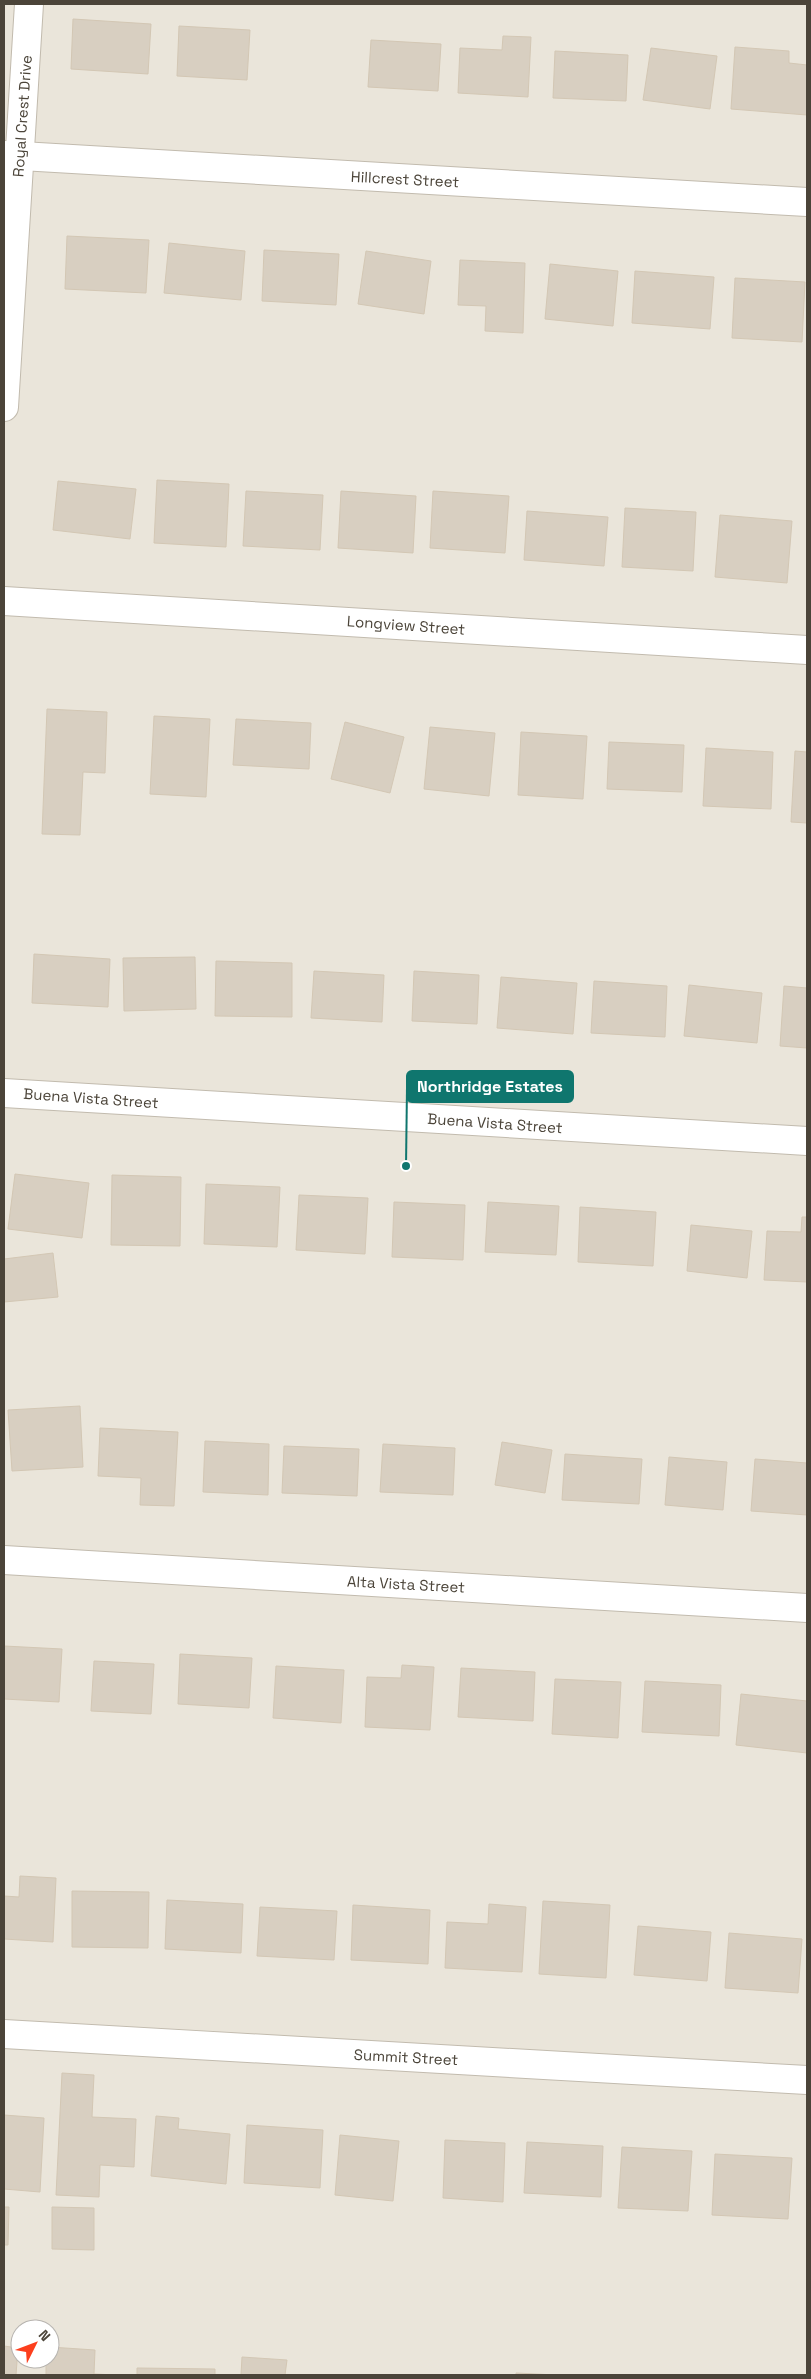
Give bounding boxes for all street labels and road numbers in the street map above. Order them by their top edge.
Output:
street label: Royal Crest Drive [8,54,36,178]
street label: Hillcrest Street [350,167,460,191]
street label: Longview Street [346,611,466,639]
street label: Buena Vista Street [23,1084,159,1112]
street label: Buena Vista Street [427,1109,563,1137]
street label: Alta Vista Street [347,1571,466,1597]
street label: Summit Street [353,2045,459,2069]

